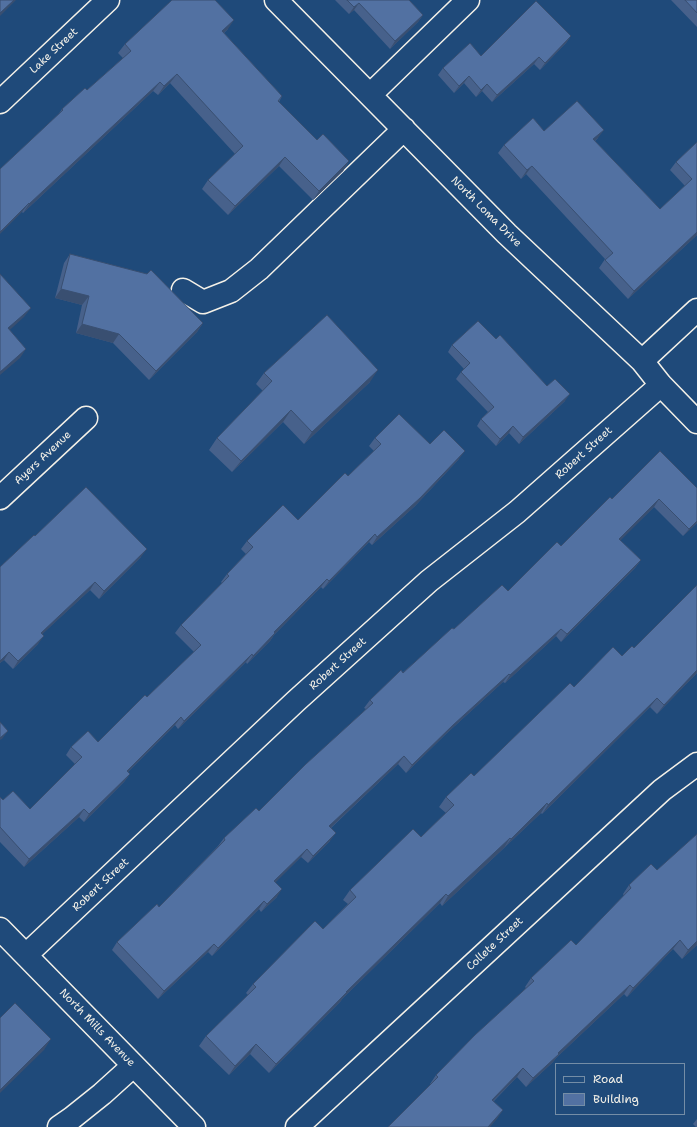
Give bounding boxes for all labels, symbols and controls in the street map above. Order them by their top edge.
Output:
street label: Lake Street [27,25,81,77]
street label: North Loma Drive [448,174,524,250]
street label: Robert Street [553,424,615,482]
street label: Ayers Avenue [12,428,74,488]
street label: Robert Street [307,635,369,693]
street label: Robert Street [70,856,132,914]
street label: Collete Street [464,914,526,974]
street label: North Mills Avenue [56,986,138,1070]
legend [555,1063,685,1115]
text: Road [593,1071,623,1087]
text: Building [593,1091,639,1107]

